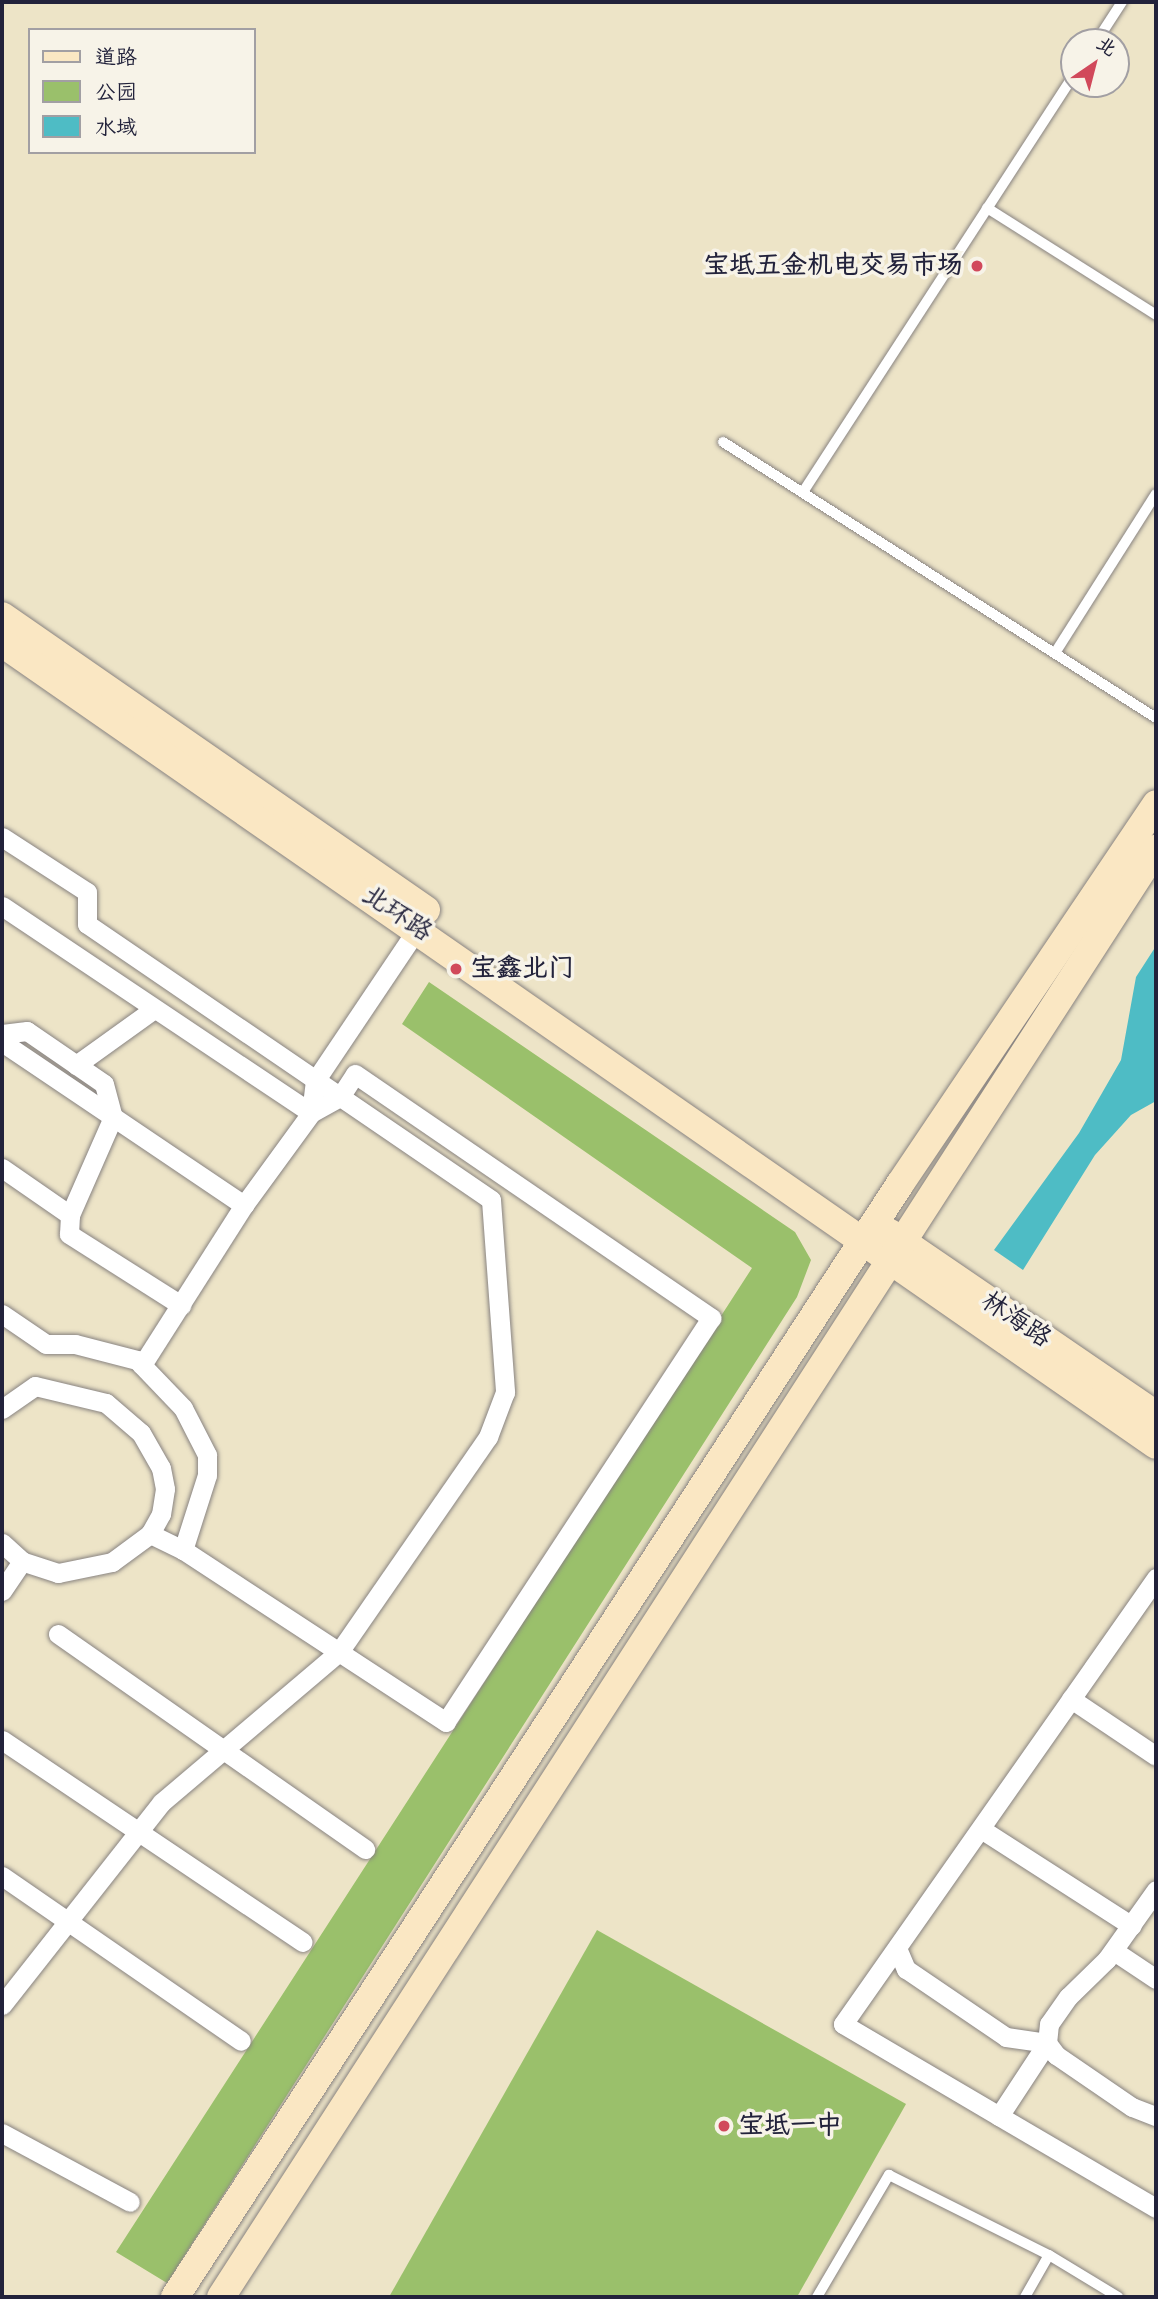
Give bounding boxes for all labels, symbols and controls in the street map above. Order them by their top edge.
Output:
legend [28,28,256,154]
north arrow [1060,28,1130,98]
text: 北 [1091,31,1122,64]
text: 道路 [95,43,137,72]
text: 公园 [95,78,137,107]
text: 水域 [95,113,137,142]
place label: 宝坻五金机电交易市场 [703,250,963,282]
marker: 宝坻五金机电交易市场 [969,258,985,274]
street label: 北环路 [356,879,438,949]
place label: 宝鑫北门 [470,953,574,985]
marker: 宝鑫北门 [448,961,464,977]
street label: 林海路 [975,1285,1057,1355]
place label: 宝坻一中 [738,2110,842,2142]
marker: 宝坻一中 [716,2118,732,2134]

